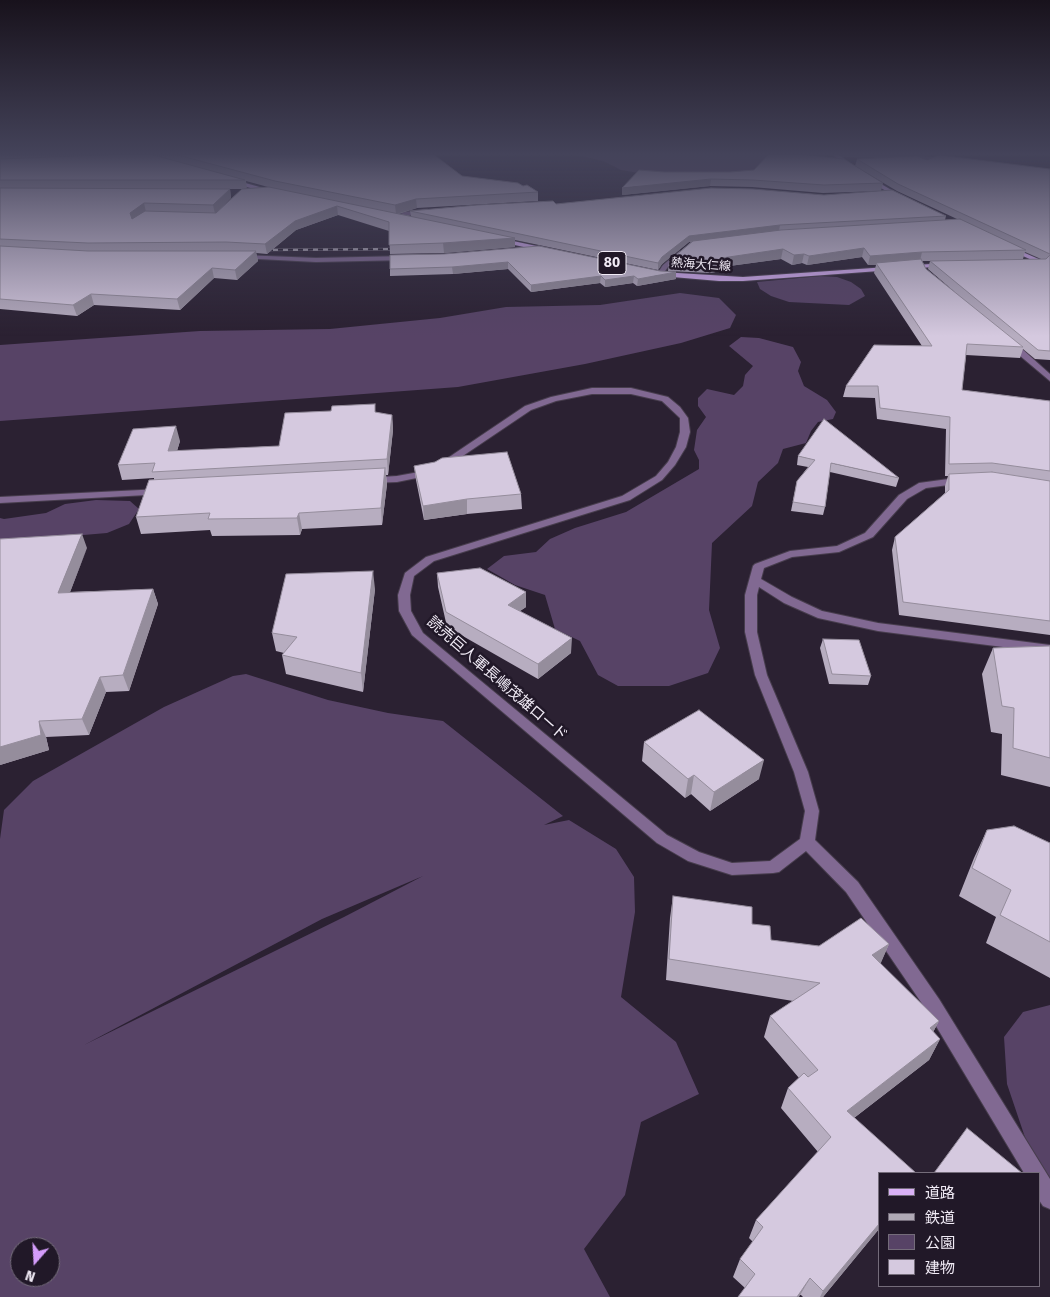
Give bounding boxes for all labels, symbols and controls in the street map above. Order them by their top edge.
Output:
road number: 80 [598,252,626,274]
street label: 熱海大仁線 [671,256,731,274]
street label: 読売巨人軍長嶋茂雄ロード [423,613,571,745]
legend [878,1172,1040,1287]
text: 道路 [925,1184,955,1202]
text: 鉄道 [925,1209,955,1227]
text: 公園 [925,1234,955,1252]
north arrow [10,1237,60,1287]
text: 建物 [925,1259,955,1277]
text: N [23,1266,37,1285]

